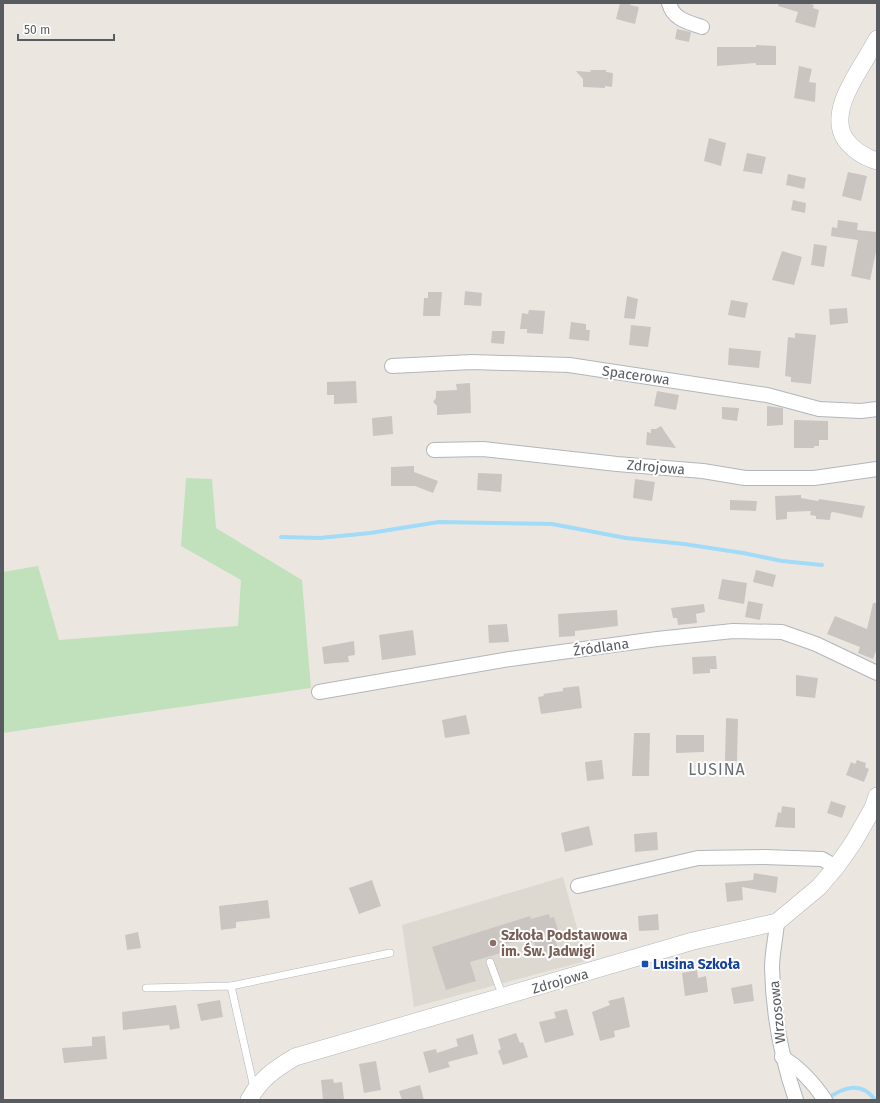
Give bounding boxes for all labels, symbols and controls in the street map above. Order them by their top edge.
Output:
scale bar [18,16,114,42]
text: 50 m [24,23,50,37]
street label: Spacerowa [601,362,671,389]
street label: Zdrojowa [626,456,686,478]
street label: Źródlana [572,634,630,660]
district label: LUSINA [688,760,746,779]
place label: Szkoła Podstawowa im. Św. Jadwigi [501,927,628,960]
marker: Szkoła Podstawowa im. Św. Jadwigi [488,938,498,948]
place label: Lusina Szkoła [653,956,741,973]
marker: Lusina Szkoła [640,959,650,969]
street label: Zdrojowa [530,965,590,998]
street label: Wrzosowa [766,980,789,1044]

